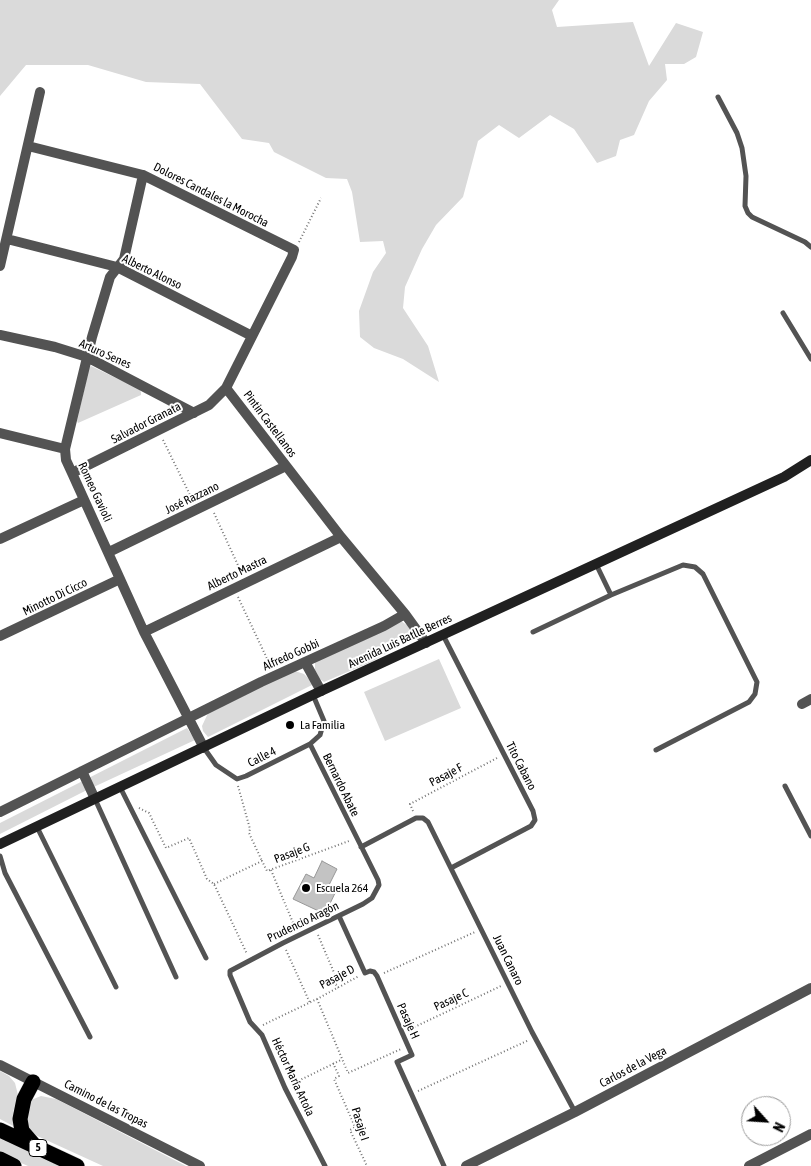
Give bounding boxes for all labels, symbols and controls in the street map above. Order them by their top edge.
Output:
street label: Dolores Candales la Morocha [151,160,271,230]
street label: Alberto Alonso [120,251,184,293]
street label: Arturo Senes [77,336,133,372]
street label: Pintin Castellanos [240,388,300,460]
street label: Salvador Granata [109,399,183,447]
street label: Romeo Gavioli [75,460,115,524]
street label: José Razzano [163,479,221,517]
street label: Alberto Mastra [205,552,269,594]
street label: Minotto Di Cicco [20,575,90,619]
street label: Avenida Luis Batlle Berres [346,611,454,671]
street label: Alfredo Gobbi [260,636,322,674]
place label: La Familia [300,718,345,732]
marker: La Familia [284,719,296,731]
street label: Tito Cabano [503,740,539,792]
street label: Calle 4 [245,744,279,770]
street label: Bernardo Abate [320,751,362,819]
street label: Pasaje F [427,760,465,790]
street label: Pasaje G [272,840,312,866]
place label: Escuela 264 [316,881,368,895]
marker: Escuela 264 [300,882,312,894]
street label: Prudencio Aragón [265,898,341,946]
street label: Juan Canaro [490,932,526,988]
street label: Pasaje D [317,962,357,992]
street label: Pasaje C [432,986,470,1014]
street label: Pasaje H [394,1001,422,1041]
street label: Héctor María Artola [268,1035,318,1119]
street label: Carlos de la Vega [597,1043,669,1091]
street label: Camino de las Tropas [62,1077,150,1131]
north arrow [741,1096,791,1146]
street label: Pasaje I [348,1106,372,1142]
text: N [770,1120,788,1134]
road number: 5 [29,1140,47,1156]

